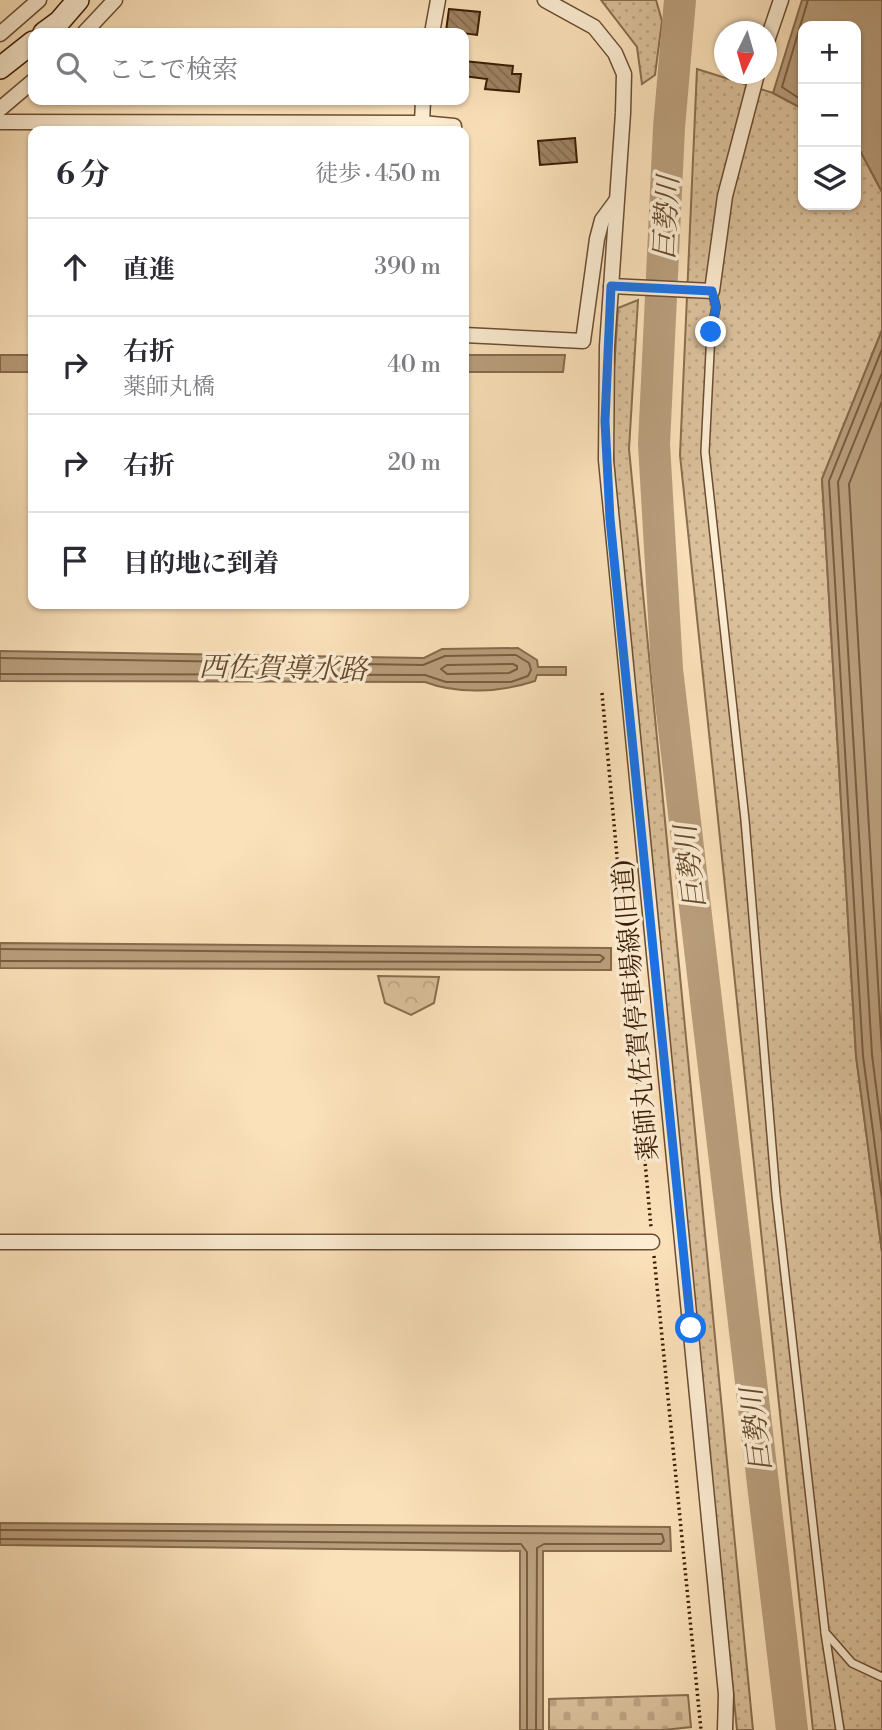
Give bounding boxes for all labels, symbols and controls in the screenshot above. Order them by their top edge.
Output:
north arrow [714,21,777,84]
map controls [798,21,861,210]
button: + [798,21,861,84]
search box [28,28,469,105]
icon: search [52,48,90,86]
text: ここで検索 [108,54,238,86]
button: − [798,84,861,147]
button: layers [798,147,861,210]
text: 6 分 [56,156,110,194]
text: 徒歩 · 450 m [315,160,441,188]
water label: 巨勢川 [647,172,687,261]
icon: ahead [56,248,94,286]
text: 390 m [374,253,441,281]
text: 直進 [123,254,175,286]
route end [695,316,726,347]
text: 右折 [123,336,175,368]
icon: right [56,346,94,384]
text: 40 m [387,351,441,379]
text: 薬師丸橋 [123,373,215,401]
icon: right [56,444,94,482]
text: 20 m [388,449,441,477]
text: 右折 [123,450,175,482]
icon: arrive [56,542,94,580]
text: 目的地に到着 [123,548,279,580]
water label: 西佐賀導水路 [199,650,369,688]
water label: 巨勢川 [668,820,713,911]
street label: 薬師丸佐賀停車場線(旧道) [607,858,665,1162]
route start [675,1312,706,1343]
water label: 巨勢川 [734,1383,779,1474]

